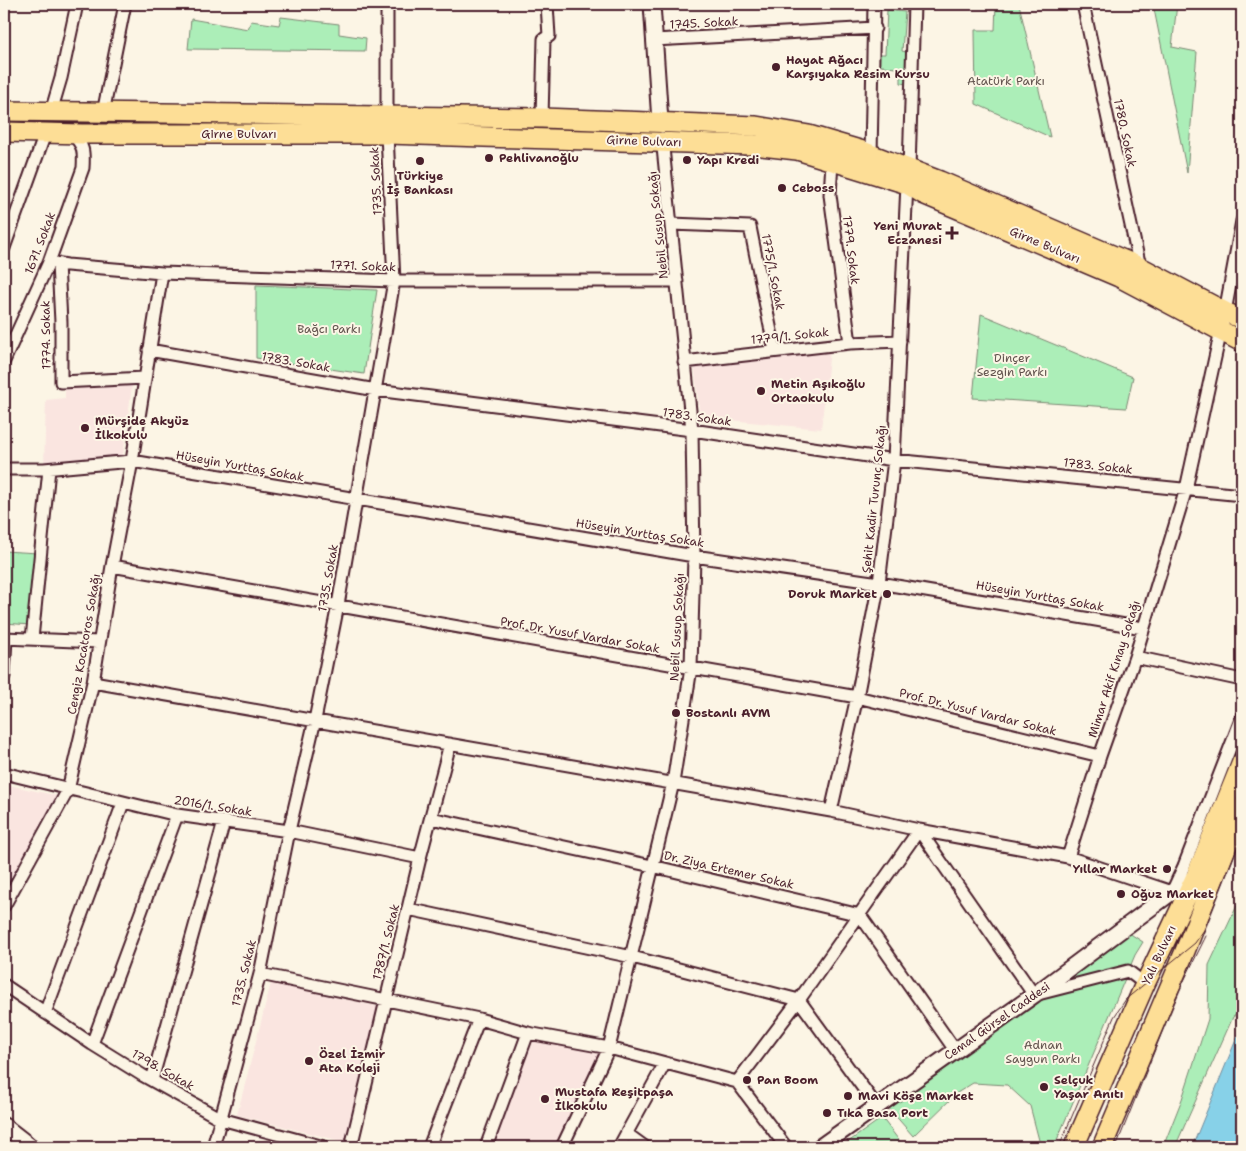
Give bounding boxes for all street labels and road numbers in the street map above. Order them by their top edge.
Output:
street label: 1745. Sokak [669,13,739,33]
street label: 1780. Sokak [1110,97,1140,169]
street label: Girne Bulvarı [201,126,277,142]
street label: Girne Bulvarı [606,132,682,150]
street label: 1735. Sokak [366,146,386,216]
street label: Nebil Susup Sokağı [644,170,672,280]
street label: 1671. Sokak [21,210,59,276]
street label: 1779. Sokak [839,214,863,286]
street label: Girne Bulvarı [1007,223,1083,267]
street label: 1775/1. Sokak [758,232,788,312]
street label: 1771. Sokak [330,257,396,275]
street label: 1774. Sokak [37,300,55,370]
street label: 1779/1. Sokak [750,324,830,348]
street label: 1783. Sokak [260,348,332,376]
street label: 1783. Sokak [661,404,733,430]
street label: Şehit Kadir Turunç Sokağı [858,424,890,574]
street label: Hüseyin Yurttaş Sokak [175,447,305,485]
street label: 1783. Sokak [1063,454,1134,478]
street label: Hüseyin Yurttaş Sokak [575,515,705,551]
street label: 1735. Sokak [314,543,342,613]
street label: Cengiz Kocatoros Sokağı [64,572,104,716]
street label: Nebil Susup Sokağı [666,572,688,682]
street label: Hüseyin Yurttaş Sokak [975,577,1105,615]
street label: Mimar Akif Kınay Sokağı [1084,598,1144,740]
street label: Prof. Dr. Yusuf Vardar Sokak [499,613,661,657]
street label: Prof. Dr. Yusuf Vardar Sokak [898,685,1058,739]
street label: 2016/1. Sokak [173,792,253,820]
street label: Dr. Ziya Ertemer Sokak [662,847,796,893]
street label: 1787/1. Sokak [369,902,403,982]
street label: Yalı Bulvarı [1138,923,1180,987]
street label: 1735. Sokak [228,938,260,1008]
street label: Cemal Gürsel Caddesi [941,978,1053,1064]
street label: 1798. Sokak [129,1046,197,1094]

